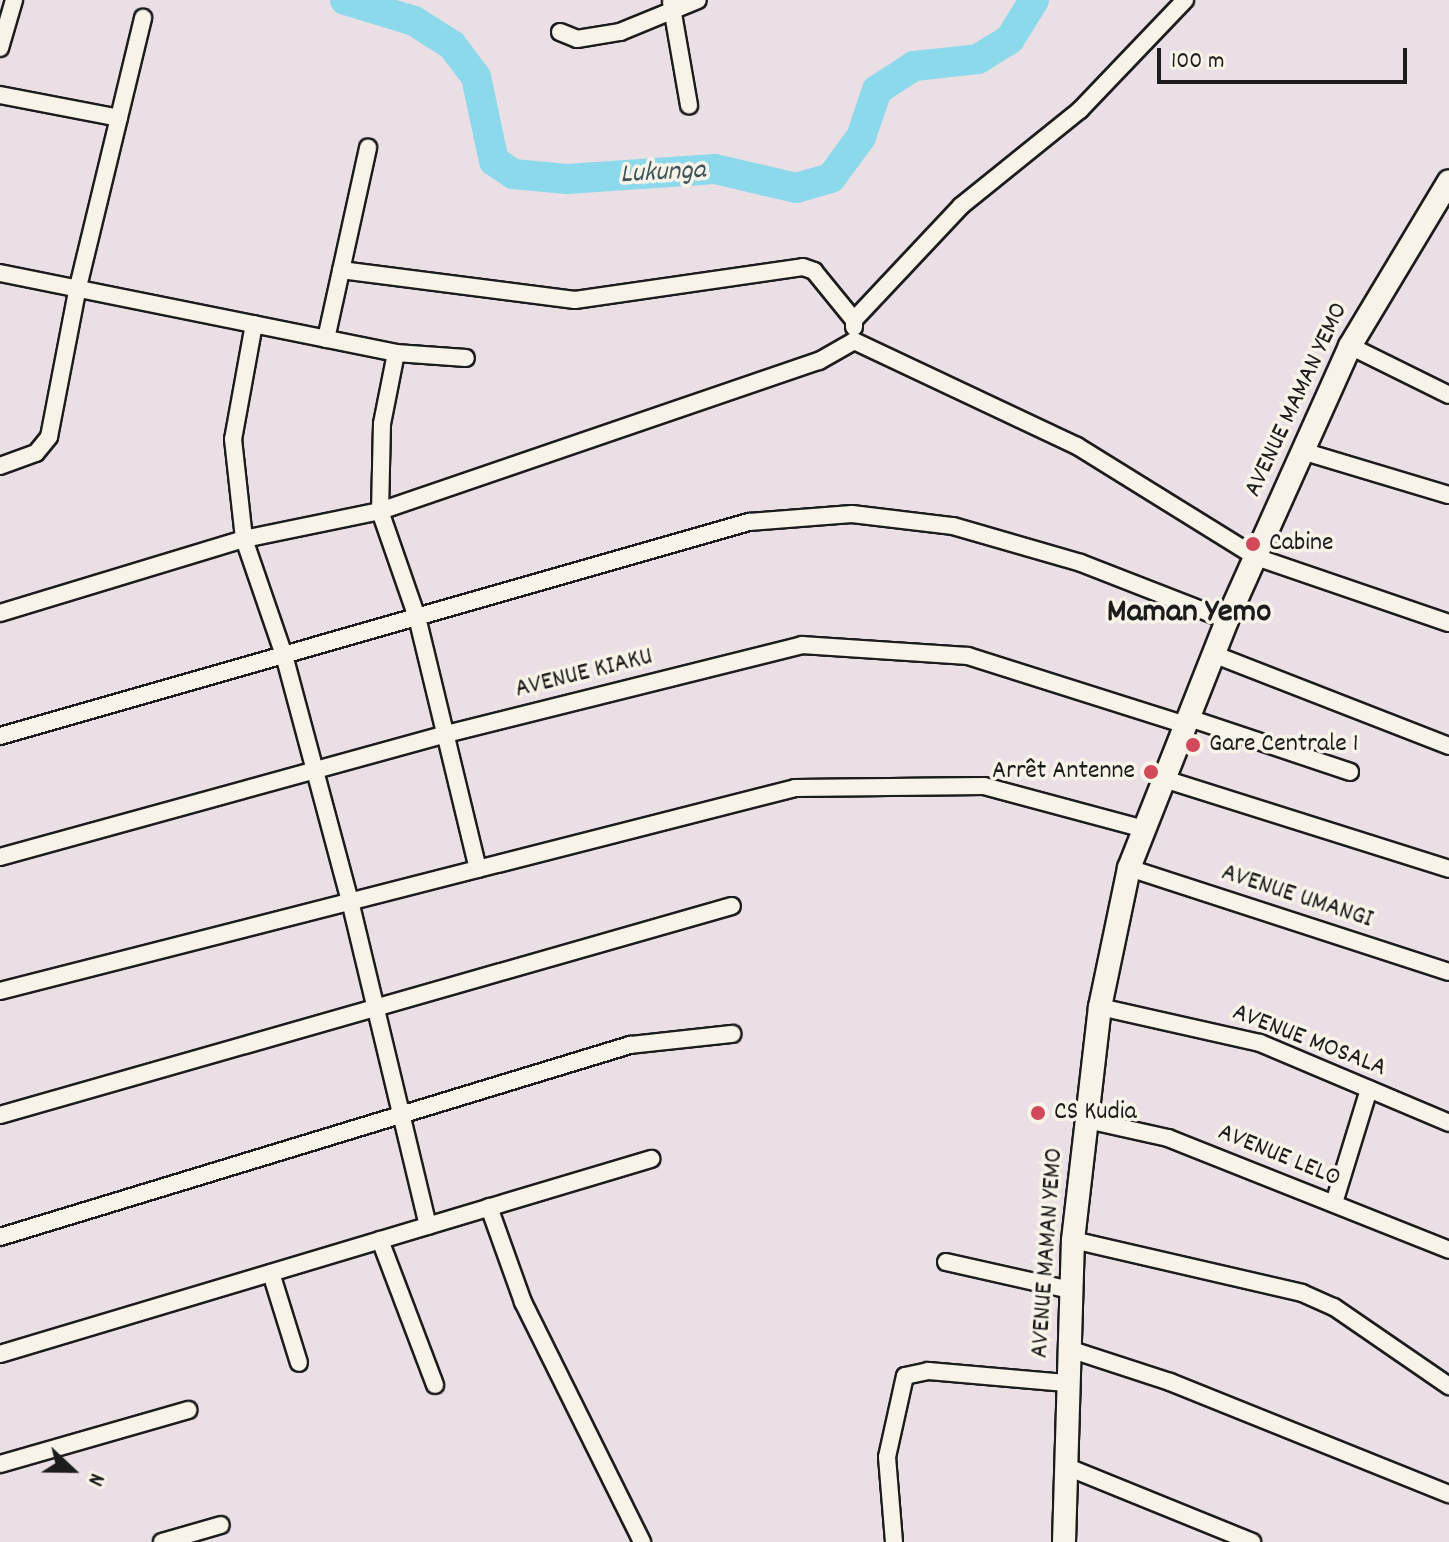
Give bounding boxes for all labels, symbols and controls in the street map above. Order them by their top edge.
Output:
scale bar [1161,32,1411,82]
text: 100 m [1171,45,1224,79]
water label: Lukunga [619,155,707,193]
street label: AVENUE MAMAN YEMO [1238,298,1356,502]
place label: Cabine [1269,528,1334,560]
marker: Cabine [1244,535,1262,553]
district label: Maman Yemo [1107,594,1271,634]
street label: AVENUE KIAKU [512,642,656,706]
place label: Gare Centrale 1 [1209,729,1358,761]
marker: Gare Centrale 1 [1184,736,1202,754]
place label: Arrêt Antenne [992,756,1135,788]
marker: Arrêt Antenne [1142,763,1160,781]
street label: AVENUE UMANGI [1217,858,1377,936]
street label: AVENUE MOSALA [1228,997,1390,1085]
place label: CS Kudia [1054,1097,1137,1129]
marker: CS Kudia [1029,1104,1047,1122]
street label: AVENUE LELO [1213,1117,1345,1195]
street label: AVENUE MAMAN YEMO [1025,1147,1071,1359]
north arrow [32,1430,112,1510]
text: N [78,1468,111,1490]

